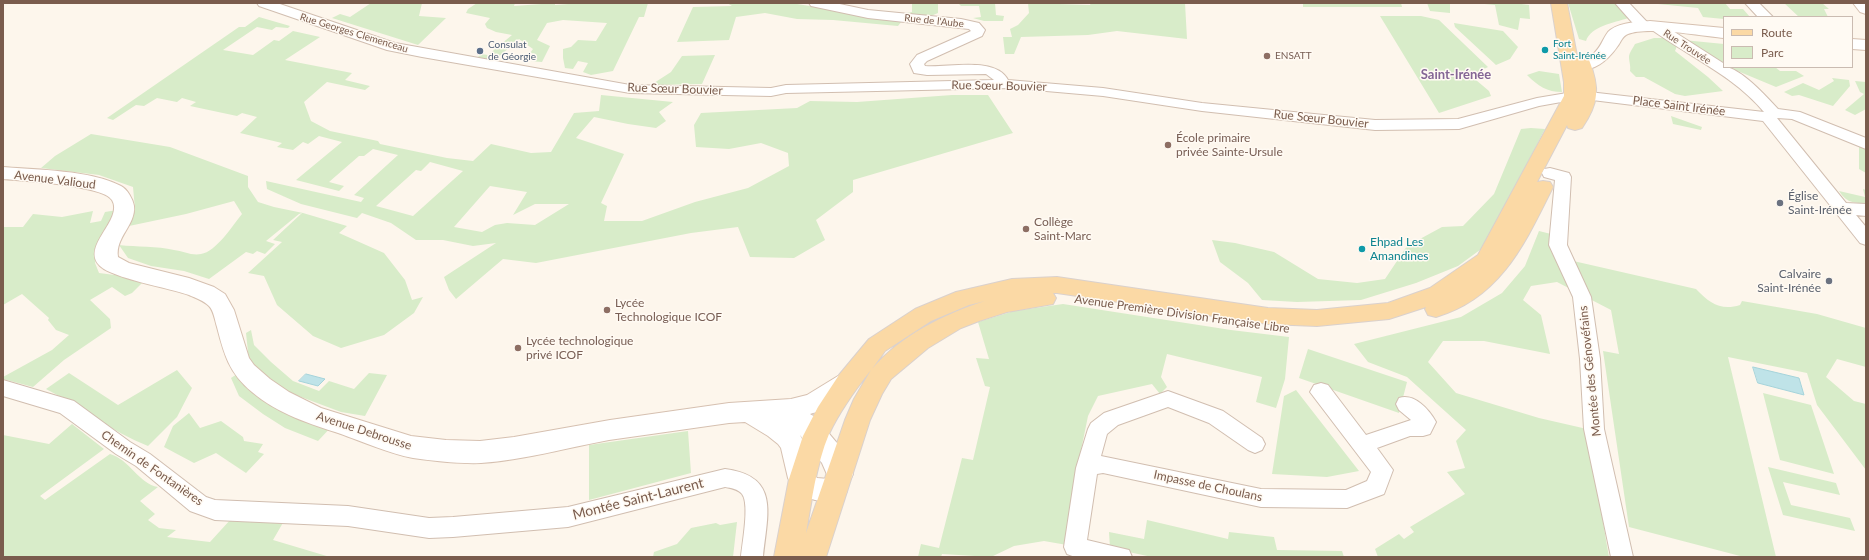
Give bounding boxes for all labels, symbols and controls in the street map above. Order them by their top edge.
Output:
street label: Rue Georges Clemenceau [299,11,409,55]
street label: Rue de l'Aube [904,12,964,30]
legend [1723,16,1853,68]
text: Route [1761,25,1792,40]
street label: Rue Trouvée [1661,27,1713,67]
place label: Fort Saint-Irénée [1553,38,1606,62]
place label: Consulat de Géorgie [488,39,536,62]
marker: Fort Saint-Irénée [1540,45,1550,55]
text: Parc [1761,45,1784,60]
marker: Consulat de Géorgie [475,46,485,56]
place label: ENSATT [1275,50,1312,62]
marker: ENSATT [1262,51,1272,61]
district label: Saint-Irénée [1421,67,1491,83]
street label: Rue Sœur Bouvier [951,78,1047,94]
street label: Rue Sœur Bouvier [627,80,723,98]
street label: Place Saint Irénée [1632,93,1726,119]
street label: Rue Sœur Bouvier [1273,107,1369,131]
place label: École primaire privée Sainte-Ursule [1176,131,1283,159]
marker: École primaire privée Sainte-Ursule [1163,140,1173,150]
street label: Avenue Valioud [13,168,97,192]
place label: Église Saint-Irénée [1788,189,1852,217]
marker: Église Saint-Irénée [1775,198,1785,208]
place label: Collège Saint-Marc [1034,215,1091,243]
marker: Collège Saint-Marc [1021,224,1031,234]
place label: Ehpad Les Amandines [1370,235,1428,263]
marker: Ehpad Les Amandines [1357,244,1367,254]
place label: Calvaire Saint-Irénée [1757,267,1821,295]
marker: Calvaire Saint-Irénée [1824,276,1834,286]
street label: Avenue Première Division Française Libre [1073,292,1291,336]
place label: Lycée Technologique ICOF [615,296,722,324]
marker: Lycée Technologique ICOF [602,305,612,315]
street label: Montée des Génovéfains [1576,305,1604,437]
place label: Lycée technologique privé ICOF [526,334,633,362]
marker: Lycée technologique privé ICOF [513,343,523,353]
street label: Avenue Debrousse [315,409,413,453]
street label: Chemin de Fontanières [98,427,206,509]
street label: Impasse de Choulans [1152,467,1264,505]
street label: Montée Saint-Laurent [571,475,705,523]

